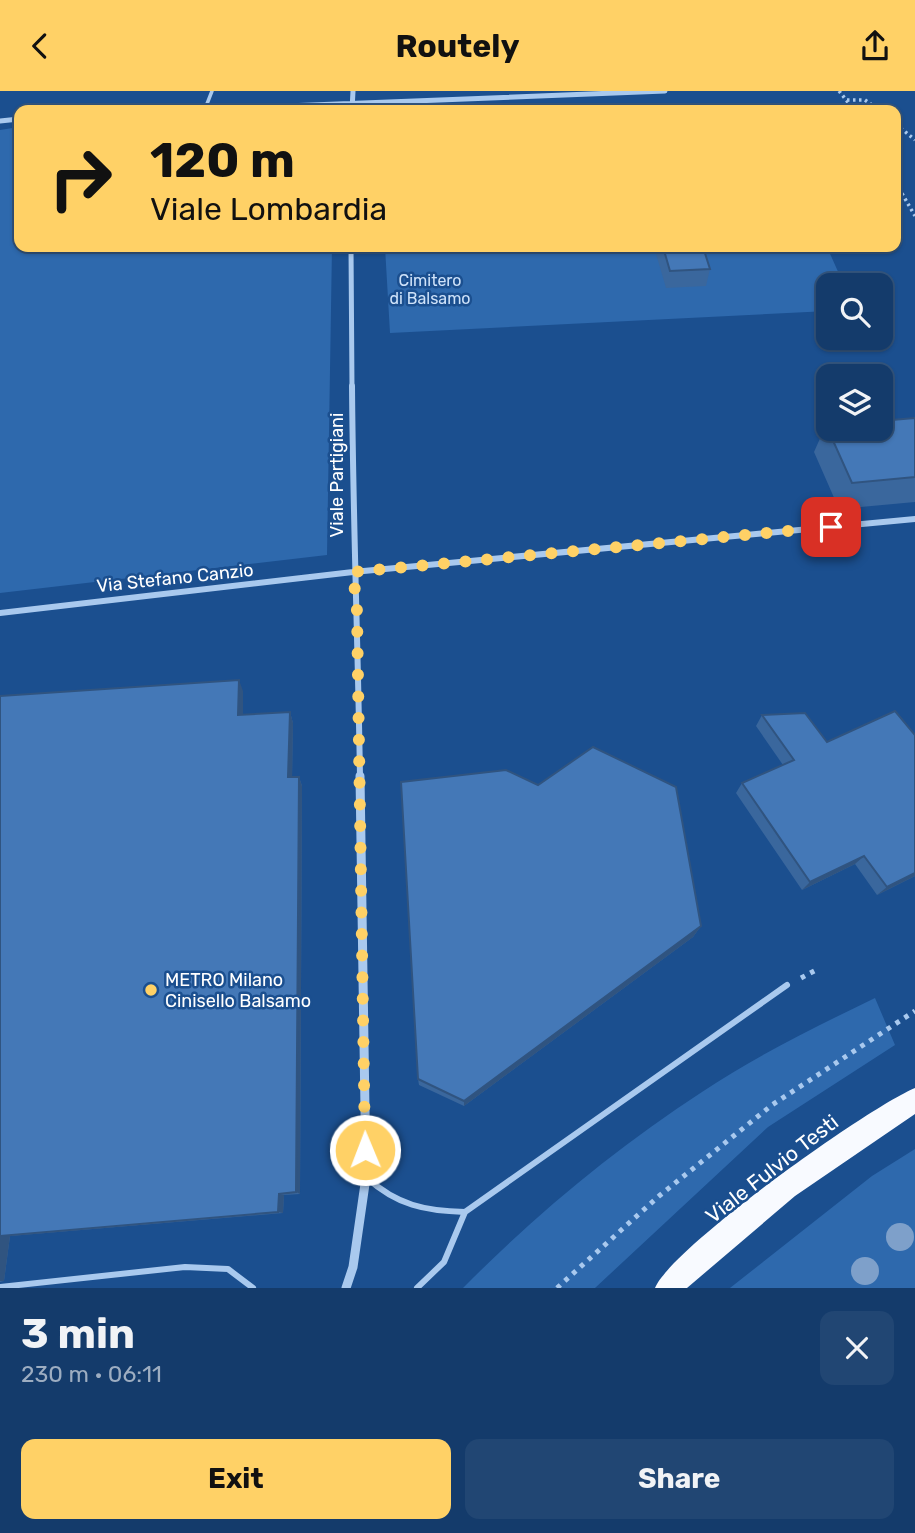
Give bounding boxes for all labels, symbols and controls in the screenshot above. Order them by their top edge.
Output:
icon: back [21,27,59,65]
text: Routely [395,27,520,65]
icon: share [856,27,894,65]
text: 120 m [150,131,295,189]
icon: right [35,133,126,224]
text: Viale Lombardia [150,190,387,228]
park label: Cimitero di Balsamo [389,271,471,308]
map controls [816,273,893,441]
button: search [816,273,893,350]
button: layers [816,364,893,441]
street label: Viale Partigiani [326,413,348,537]
pin [801,497,861,557]
icon: arrive [812,508,850,546]
street label: Via Stefano Canzio [95,559,255,597]
place label: METRO Milano Cinisello Balsamo [165,969,311,1012]
marker: METRO Milano Cinisello Balsamo [143,982,159,998]
street label: Viale Fulvio Testi [700,1109,843,1228]
position arrow [328,1113,402,1187]
text: 3 min [21,1309,135,1359]
button: close [820,1311,894,1385]
text: 230 m · 06:11 [21,1360,162,1388]
button: Exit [21,1439,451,1519]
button: Share [465,1439,894,1519]

